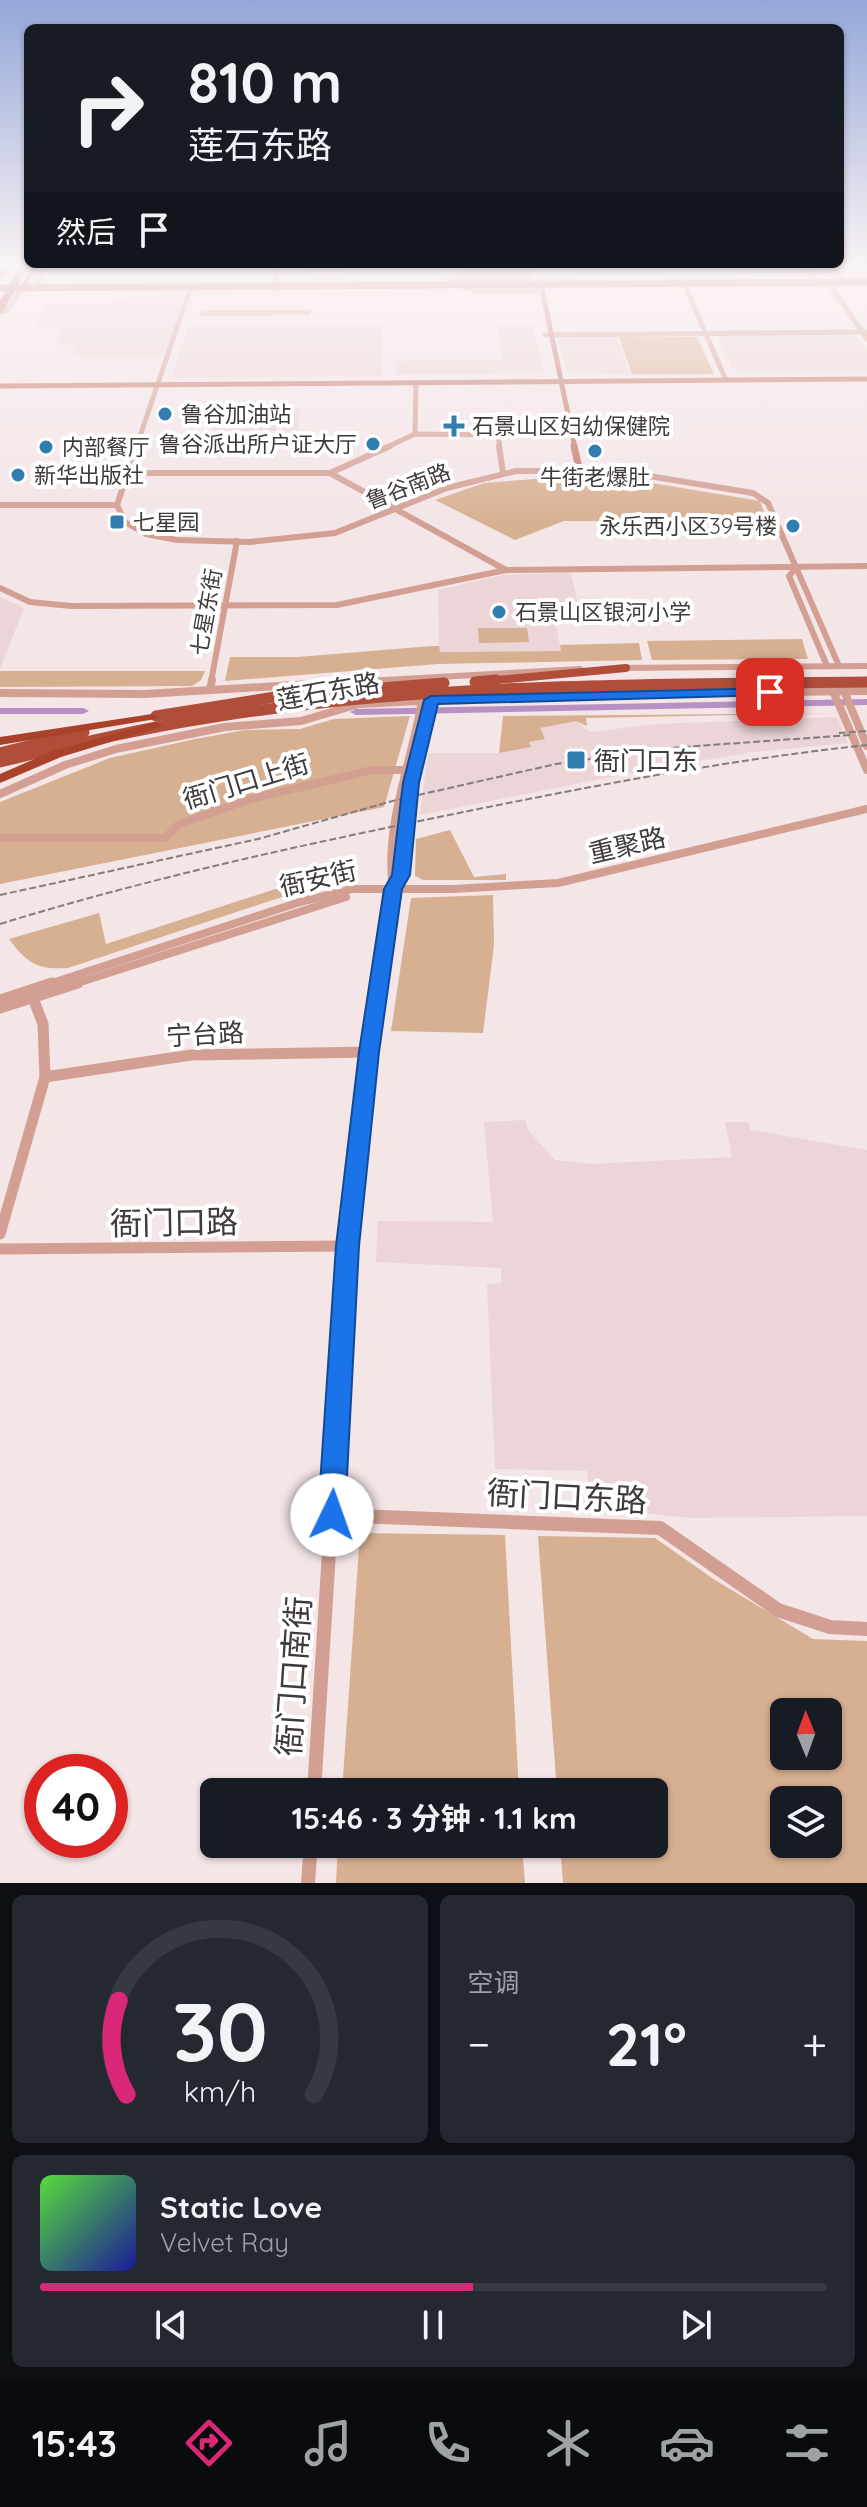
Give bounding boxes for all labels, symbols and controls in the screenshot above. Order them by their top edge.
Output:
text: 810 m [188,47,342,117]
icon: right [56,56,160,160]
text: 莲石东路 [188,122,332,167]
icon: arrive [132,208,176,252]
text: 然后 [56,213,116,251]
place label: 鲁谷加油站 [181,400,291,428]
marker: 鲁谷加油站 [156,405,174,423]
place label: 石景山区妇幼保健院 [472,412,670,440]
marker: 石景山区妇幼保健院 [443,415,465,437]
place label: 鲁谷派出所户证大厅 [159,430,357,458]
place label: 内部餐厅 [62,433,150,461]
marker: 鲁谷派出所户证大厅 [364,435,382,453]
marker: 内部餐厅 [37,438,55,456]
marker: 牛街老爆肚 [586,442,604,460]
street label: 鲁谷南路 [362,457,454,515]
place label: 新华出版社 [34,461,144,489]
place label: 牛街老爆肚 [540,463,650,491]
marker: 新华出版社 [9,466,27,484]
place label: 七星园 [133,508,199,536]
place label: 永乐西小区39号楼 [599,512,777,540]
marker: 七星园 [108,513,126,531]
marker: 永乐西小区39号楼 [784,517,802,535]
street label: 七星东街 [185,566,227,658]
place label: 石景山区银河小学 [515,598,691,626]
marker: 石景山区银河小学 [490,603,508,621]
pin [736,658,804,726]
street label: 莲石东路 [274,666,382,716]
icon: arrive [748,670,792,714]
place label: 衙门口东 [594,744,698,777]
street label: 衙门口上街 [179,746,313,816]
marker: 衙门口东 [565,749,587,771]
street label: 重聚路 [585,820,669,870]
street label: 衙安街 [276,853,360,903]
street label: 宁台路 [165,1015,245,1053]
street label: 衙门口路 [110,1201,238,1243]
street label: 衙门口东路 [486,1472,648,1520]
position arrow [290,1473,374,1557]
street label: 衙门口南街 [267,1595,319,1757]
north arrow [770,1698,842,1770]
map controls [770,1698,842,1858]
speed limit sign: 40 [24,1754,128,1858]
button: layers [770,1786,842,1858]
text: 15:46 · 3 分钟 · 1.1 km [291,1799,577,1837]
text: 空调 [468,1966,520,1999]
text: 30 [172,1978,268,2082]
text: 21° [606,2006,687,2081]
text: − [468,2016,490,2071]
text: + [802,2016,827,2071]
text: km/h [183,2073,256,2109]
text: Static Love [160,2188,322,2226]
text: Velvet Ray [160,2226,289,2259]
icon: previous [149,2303,193,2347]
icon: pause [411,2303,455,2347]
icon: next [674,2303,718,2347]
icon: directions [181,2415,237,2471]
icon: music [300,2415,356,2471]
icon: phone [420,2415,476,2471]
icon: climate [540,2415,596,2471]
icon: car [659,2415,715,2471]
icon: filters [779,2415,835,2471]
text: 15:43 [32,2421,117,2466]

